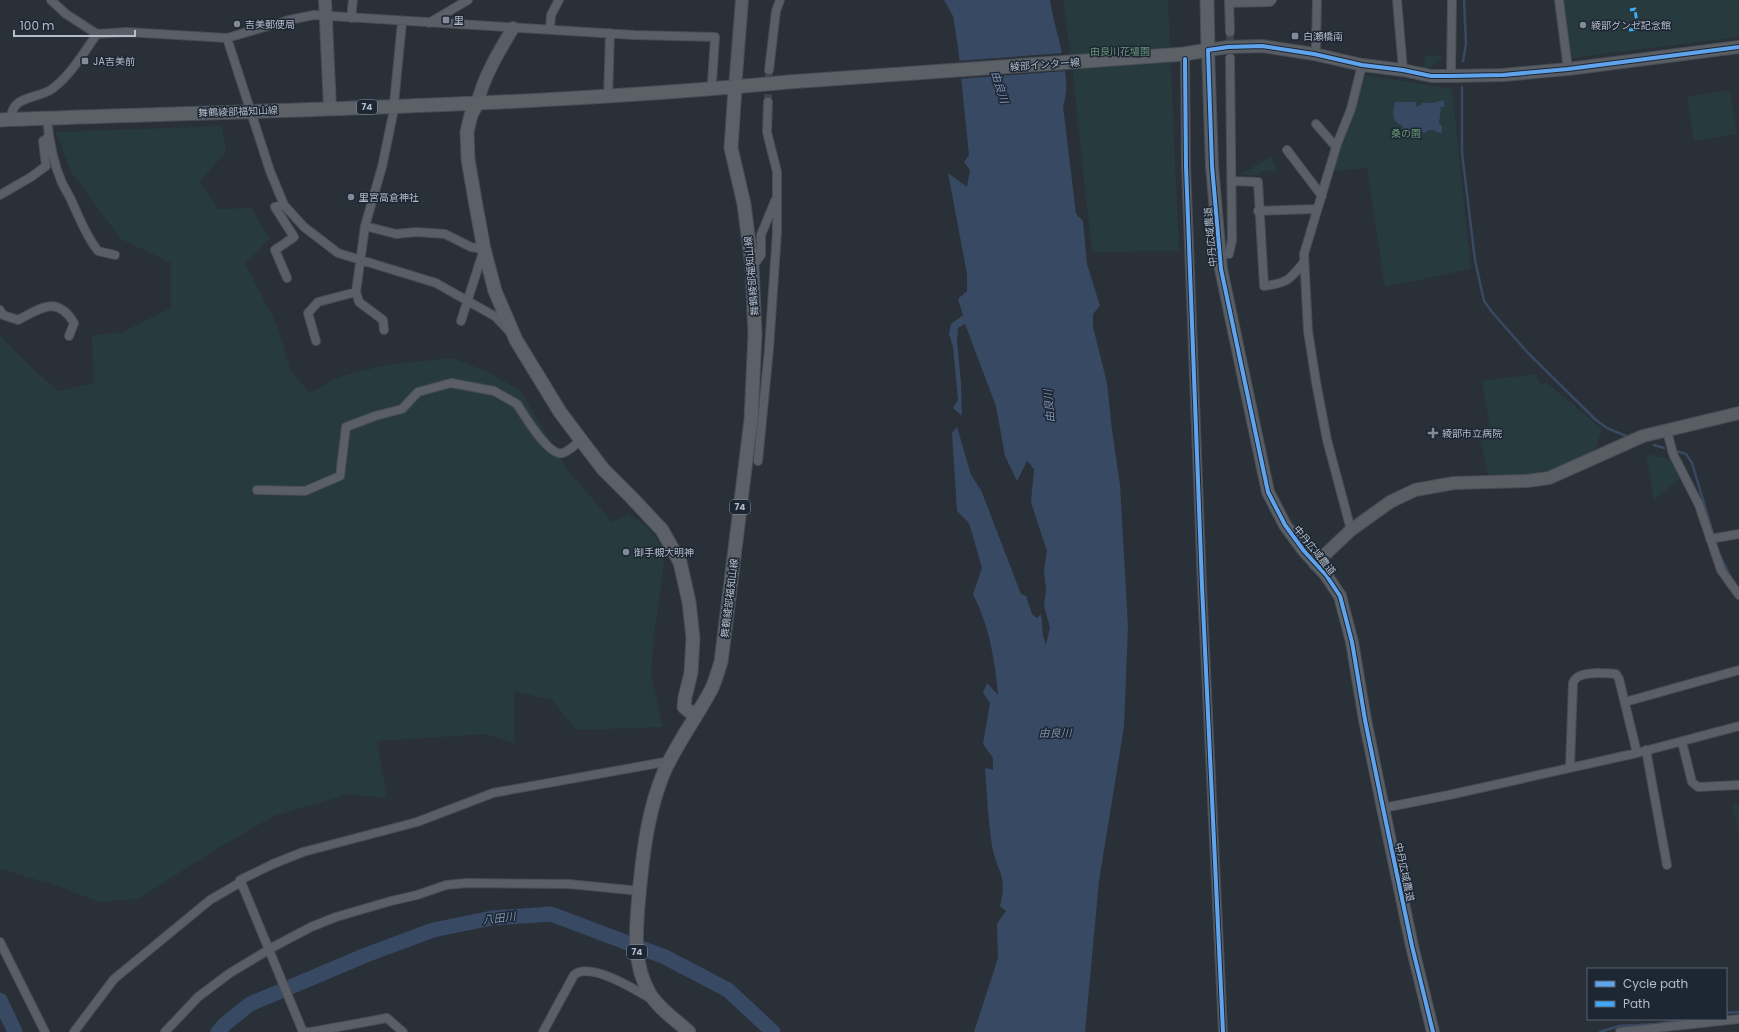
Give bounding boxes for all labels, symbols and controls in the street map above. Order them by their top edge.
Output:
scale bar [14,12,135,38]
place label: 里 [454,13,464,28]
marker: 里 [441,15,451,25]
text: 100 m [20,17,54,34]
place label: 吉美郵便局 [245,17,295,32]
place label: 綾部グンゼ記念館 [1591,18,1671,33]
marker: 吉美郵便局 [232,19,242,29]
marker: 綾部グンゼ記念館 [1578,20,1588,30]
place label: 白瀬橋南 [1303,29,1343,44]
marker: 白瀬橋南 [1290,31,1300,41]
park label: 由良川花壇園 [1090,44,1150,59]
place label: JA吉美前 [93,54,135,69]
street label: 綾部インター線 [1010,55,1080,74]
marker: JA吉美前 [80,56,90,66]
water label: 由良川 [988,69,1013,106]
road number: 74 [357,100,377,114]
street label: 舞鶴綾部福知山線 [198,103,278,120]
park label: 桑の園 [1391,126,1421,141]
place label: 里宮高倉神社 [359,190,419,205]
marker: 里宮高倉神社 [346,192,356,202]
street label: 中丹広域農道 [1200,206,1221,267]
street label: 舞鶴綾部福知山線 [741,235,762,316]
water label: 由良川 [1040,388,1058,423]
place label: 綾部市立病院 [1442,426,1502,441]
marker: 綾部市立病院 [1427,427,1439,439]
road number: 74 [730,500,750,514]
street label: 中丹広域農道 [1290,522,1339,578]
place label: 御手槻大明神 [634,545,694,560]
marker: 御手槻大明神 [621,547,631,557]
street label: 舞鶴綾部福知山線 [717,557,742,639]
water label: 由良川 [1039,725,1072,741]
street label: 中丹広域農道 [1391,841,1418,903]
water label: 八田川 [482,908,517,928]
road number: 74 [627,945,647,959]
legend [1587,968,1727,1020]
text: Cycle path [1623,975,1688,992]
text: Path [1623,995,1650,1012]

